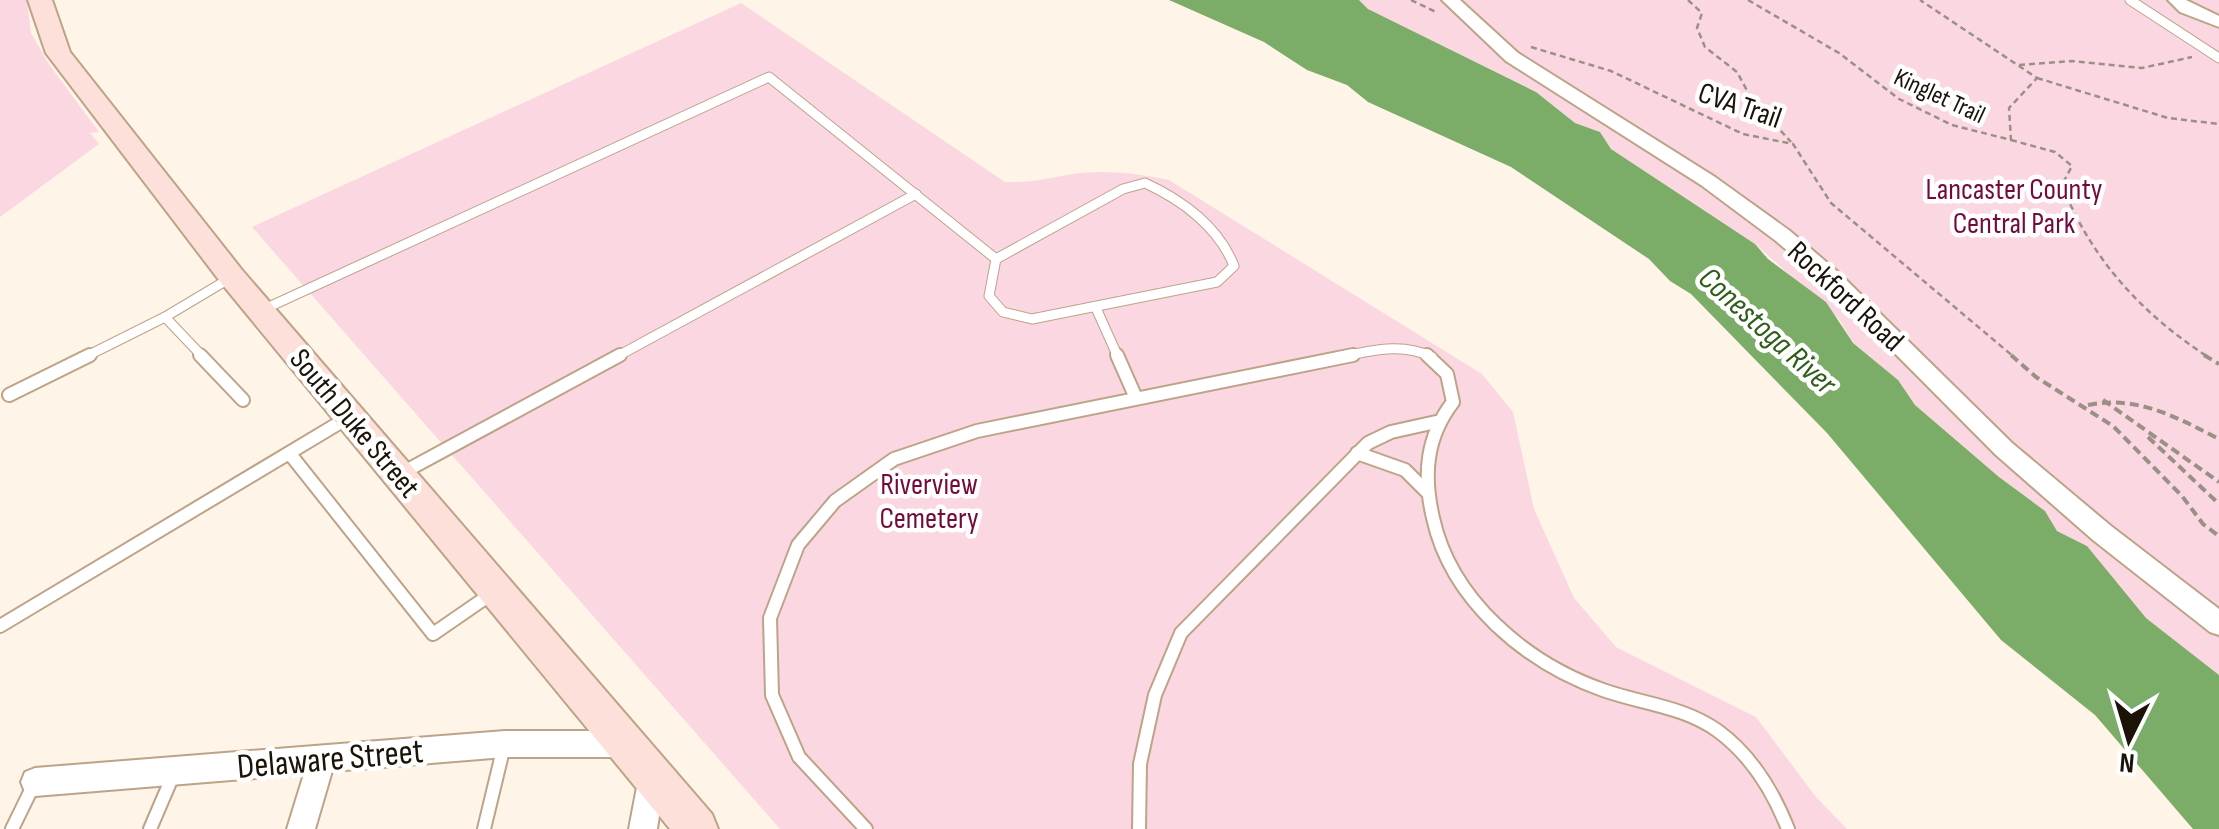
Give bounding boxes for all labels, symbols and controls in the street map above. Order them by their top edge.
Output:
street label: Kinglet Trail [1889,62,1990,131]
street label: CVA Trail [1693,75,1786,137]
park label: Lancaster County Central Park [1926,172,2103,242]
street label: Rockford Road [1780,234,1911,359]
water label: Conestoga River [1690,259,1845,404]
street label: South Duke Street [282,342,427,505]
park label: Riverview Cemetery [880,467,979,537]
north arrow [2079,689,2179,789]
street label: Delaware Street [235,730,425,789]
text: N [2118,745,2136,779]

